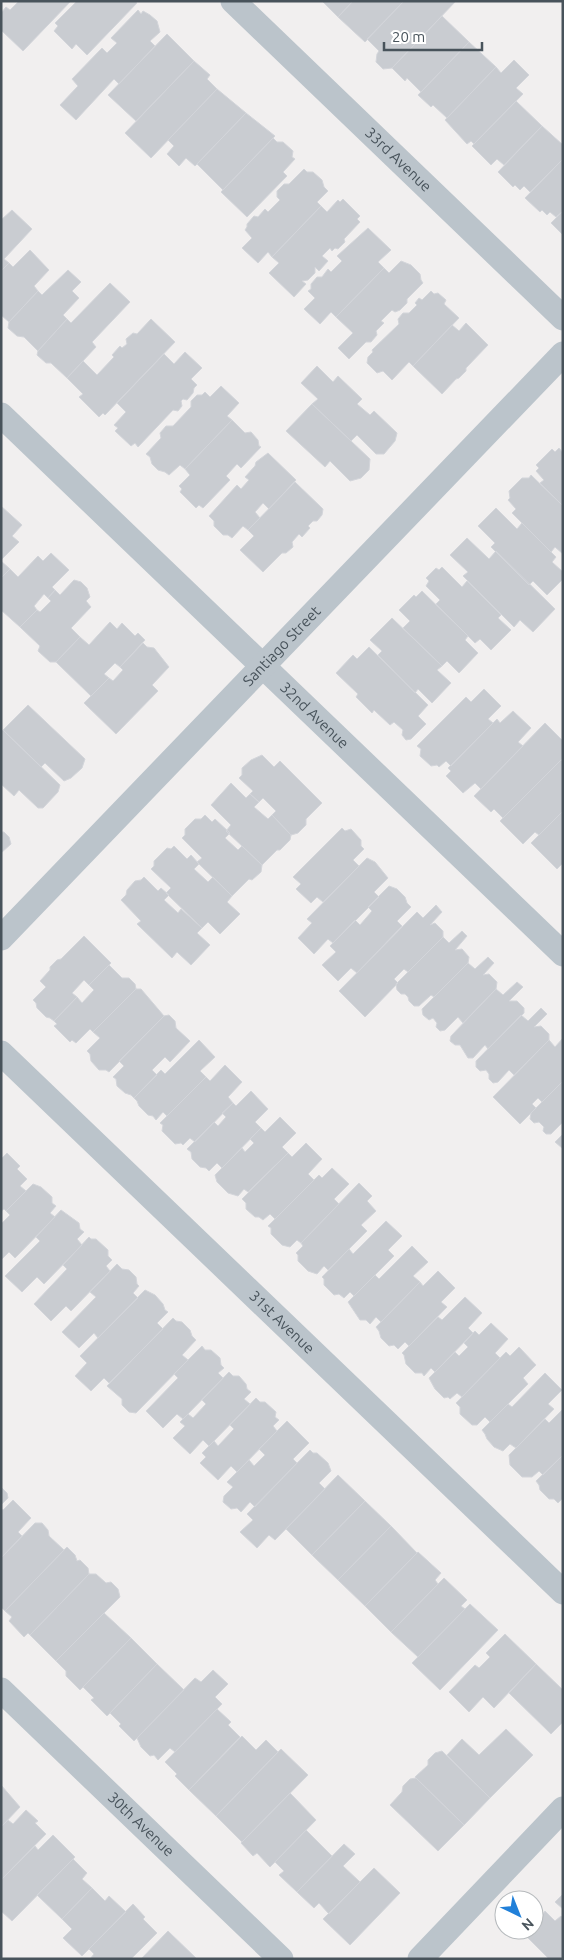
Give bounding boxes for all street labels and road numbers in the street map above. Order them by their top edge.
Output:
street label: 33rd Avenue [362,124,435,195]
street label: Santiago Street [239,602,324,689]
street label: 32nd Avenue [277,678,352,752]
street label: 31st Avenue [246,1287,318,1357]
street label: 30th Avenue [105,1788,178,1860]

